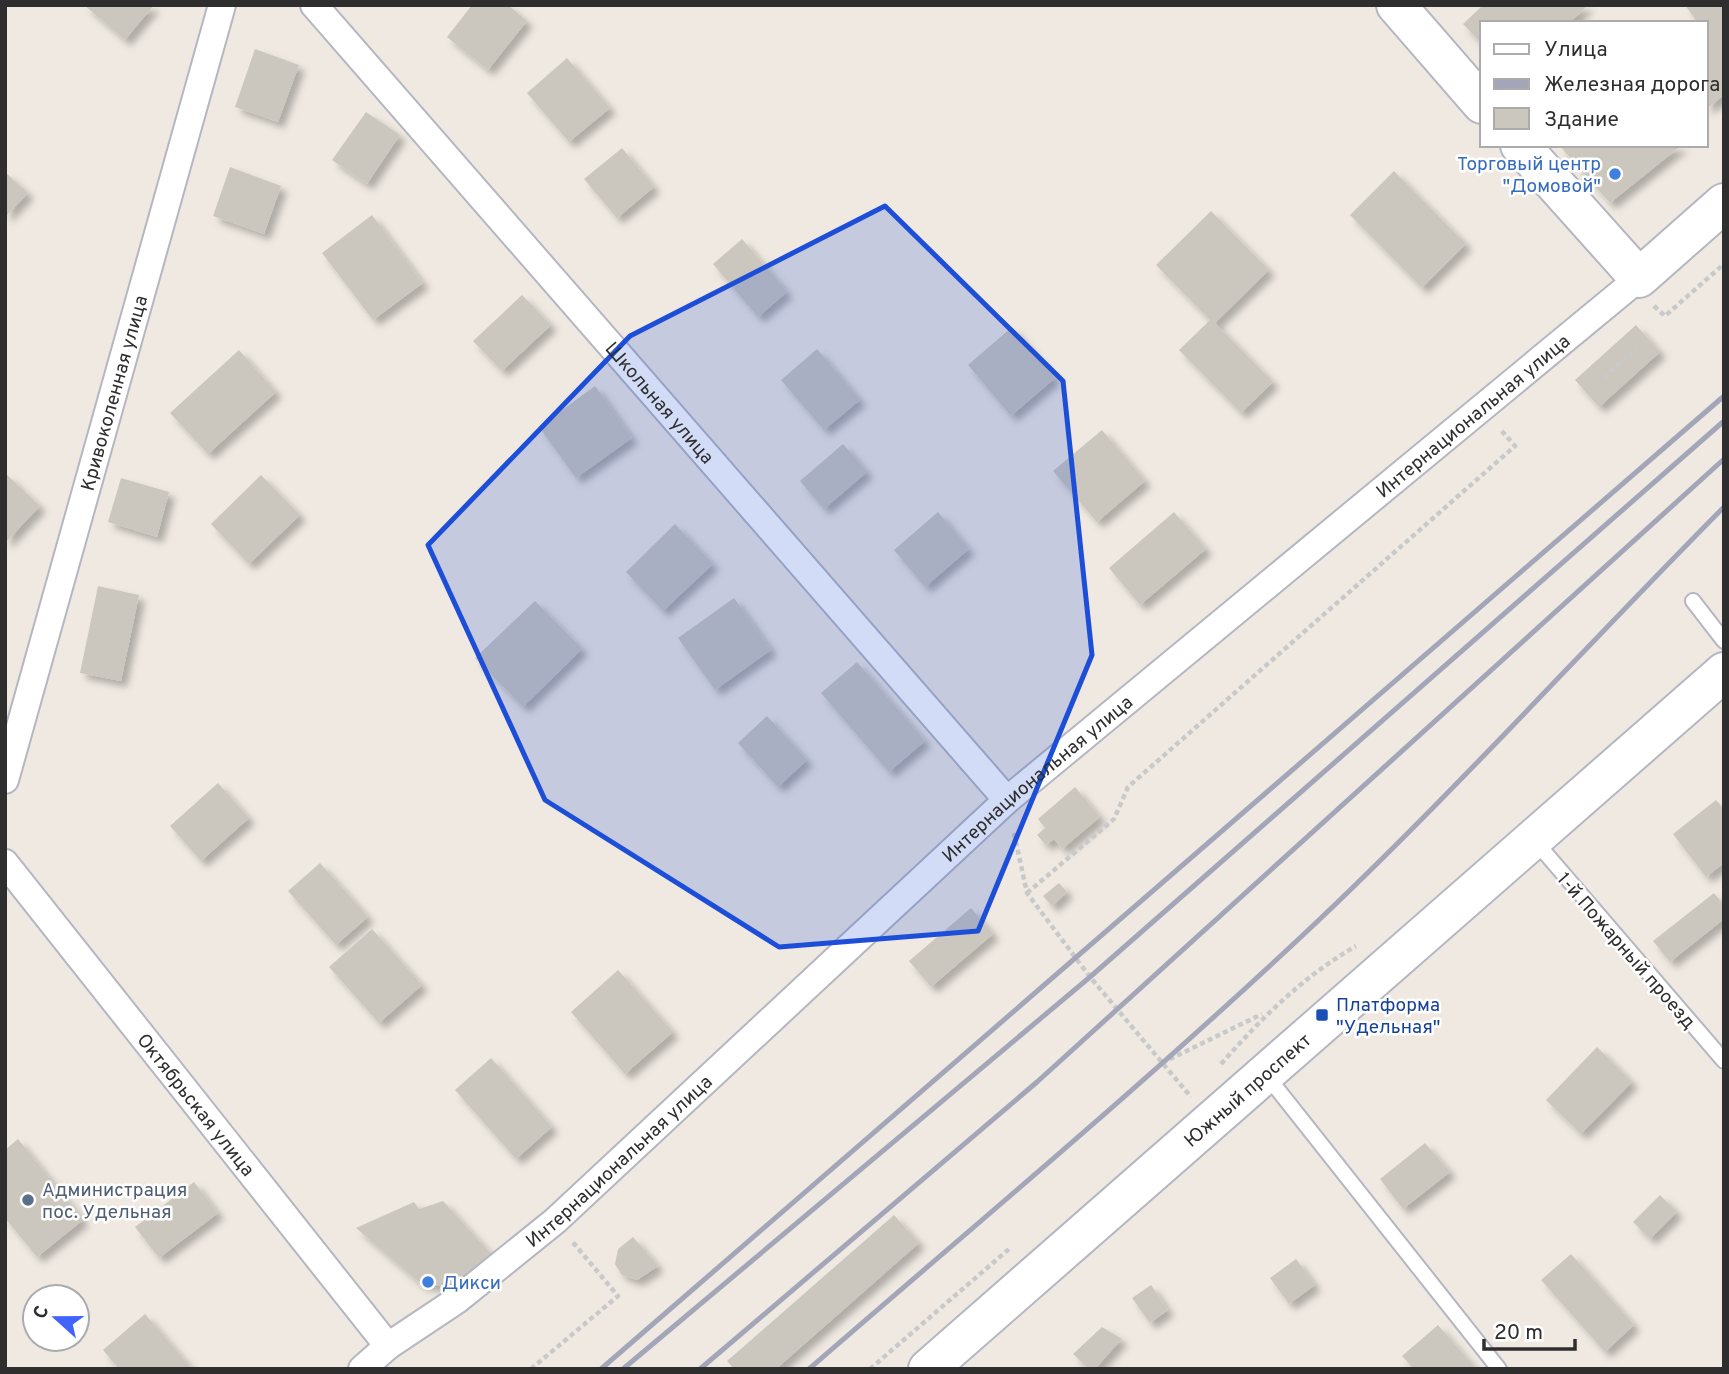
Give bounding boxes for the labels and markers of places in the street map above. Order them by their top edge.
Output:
place label: Торговый центр "Домовой" [1457,153,1601,199]
marker: Торговый центр "Домовой" [1607,166,1623,182]
place label: Платформа "Удельная" [1336,994,1440,1040]
marker: Платформа "Удельная" [1314,1007,1330,1023]
place label: Администрация пос. Удельная [42,1179,187,1225]
marker: Администрация пос. Удельная [20,1192,36,1208]
place label: Дикси [442,1272,501,1296]
marker: Дикси [420,1274,436,1290]

